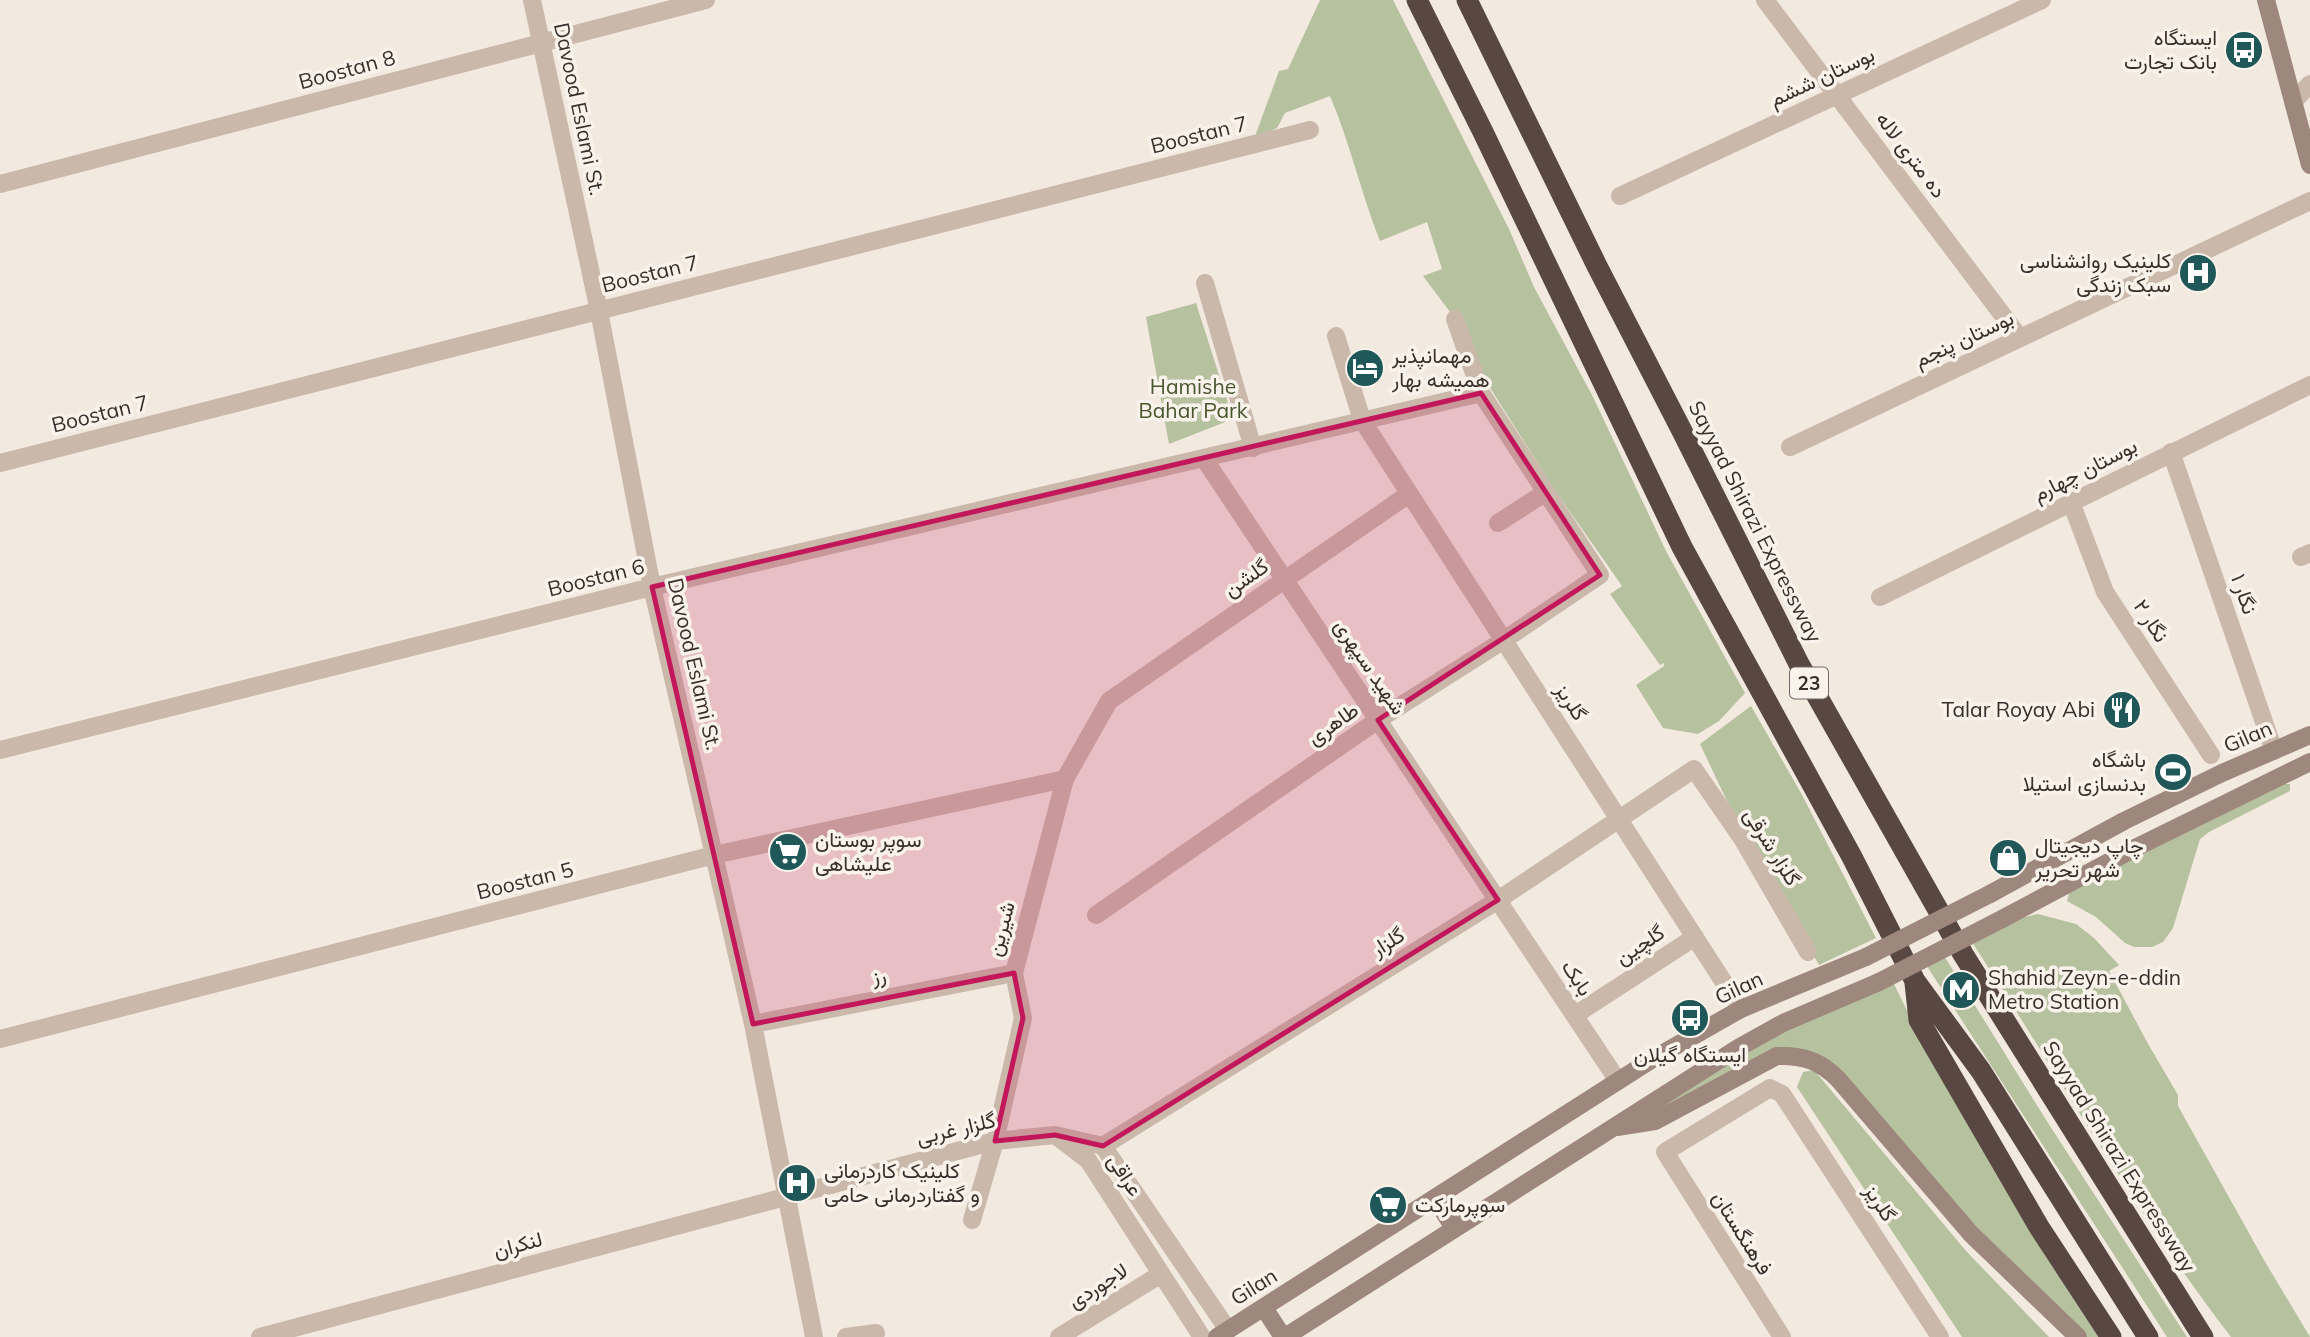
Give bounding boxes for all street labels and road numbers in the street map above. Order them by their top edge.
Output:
street label: Davood Eslami St. [549,20,611,197]
street label: بوستان ششم [1765,40,1879,114]
street label: Boostan 8 [296,44,398,94]
street label: ده متری لاله [1870,106,1953,203]
street label: Boostan 7 [1148,109,1250,159]
street label: Boostan 7 [599,248,701,298]
street label: بوستان پنجم [1910,304,2018,374]
street label: Boostan 7 [49,388,151,438]
street label: Sayyad Shirazi Expressway [1683,396,1828,647]
street label: بوستان چهارم [2028,432,2142,508]
street label: Boostan 6 [545,552,647,602]
street label: گلشن [1218,553,1273,602]
street label: نگار ۱ [2225,570,2264,618]
street label: Davood Eslami St. [663,575,727,752]
street label: نگار ۲ [2128,594,2175,647]
street label: شهید سپهری [1328,614,1412,720]
road number: 23 [1790,668,1828,698]
street label: گلریز [1549,677,1593,726]
street label: طاهری [1302,696,1364,751]
street label: Gilan [2219,714,2276,758]
street label: گلزار شرقی [1738,803,1807,891]
street label: Boostan 5 [474,855,576,905]
street label: شیرین [980,899,1021,959]
street label: گلچین [1610,919,1670,971]
street label: گلزار [1365,921,1410,963]
street label: بابک [1557,955,1599,1000]
street label: رز [868,961,888,990]
street label: Gilan [1710,965,1767,1009]
street label: Sayyad Shirazi Expressway [2038,1036,2202,1277]
street label: گلزار غربی [914,1106,998,1151]
street label: عراقی [1102,1148,1149,1201]
street label: گلریز [1858,1178,1902,1227]
street label: فرهنگستان [1706,1186,1779,1280]
street label: لنکران [490,1225,545,1264]
street label: لاجوردی [1063,1257,1133,1314]
street label: Gilan [1225,1262,1282,1310]

